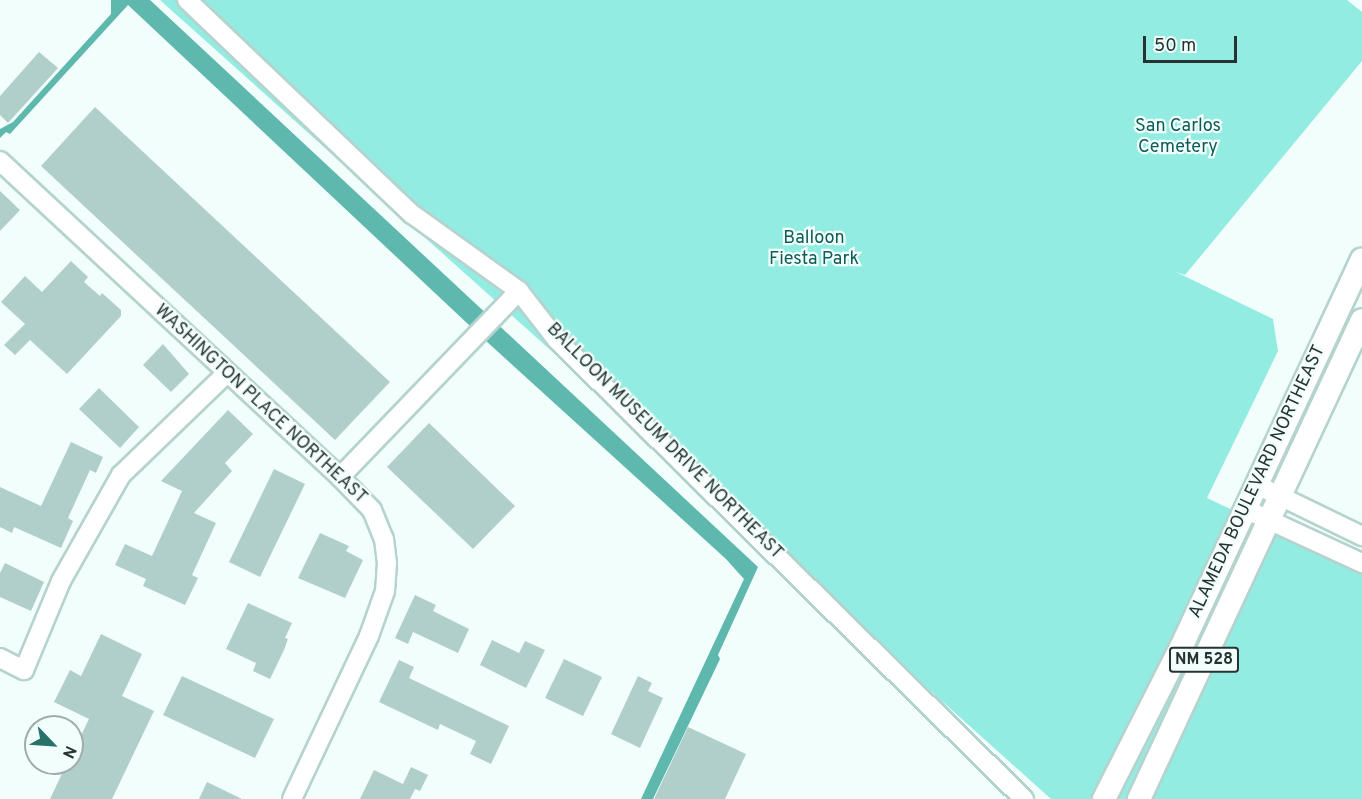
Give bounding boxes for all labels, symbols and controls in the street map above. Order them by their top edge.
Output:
scale bar [1146,24,1240,62]
text: 50 m [1154,35,1196,58]
park label: San Carlos Cemetery [1135,117,1221,160]
park label: Balloon Fiesta Park [769,229,859,272]
street label: WASHINGTON PLACE NORTHEAST [149,301,371,509]
street label: BALLOON MUSEUM DRIVE NORTHEAST [541,319,787,565]
street label: ALAMEDA BOULEVARD NORTHEAST [1185,342,1331,622]
road number: NM 528 [1168,647,1240,673]
north arrow [24,715,84,775]
text: N [57,742,80,761]

